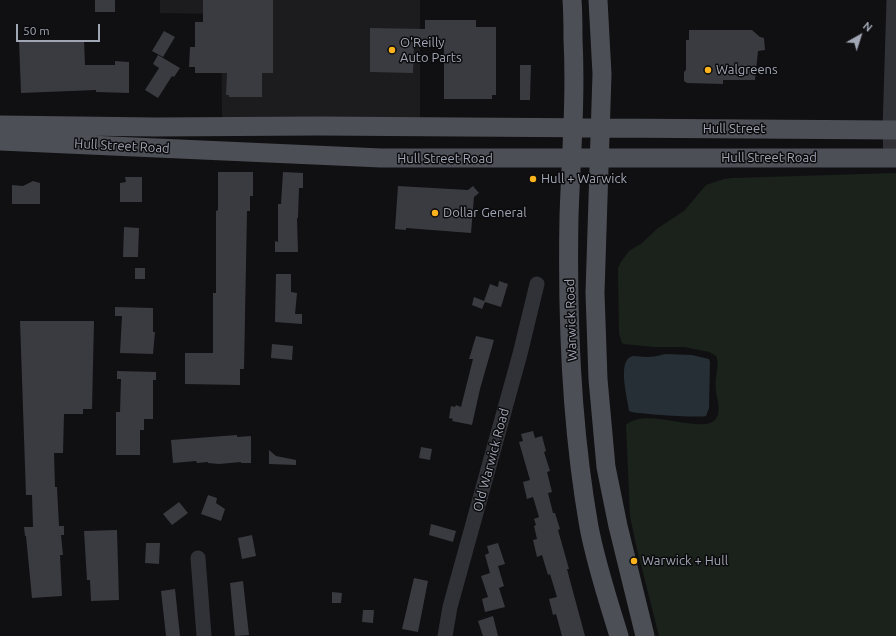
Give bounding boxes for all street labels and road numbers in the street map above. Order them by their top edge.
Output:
street label: Hull Street [703,121,765,137]
street label: Hull Street Road [74,136,170,156]
street label: Hull Street Road [721,150,817,166]
street label: Hull Street Road [397,151,493,167]
street label: Warwick Road [562,279,580,361]
street label: Old Warwick Road [470,407,512,513]

